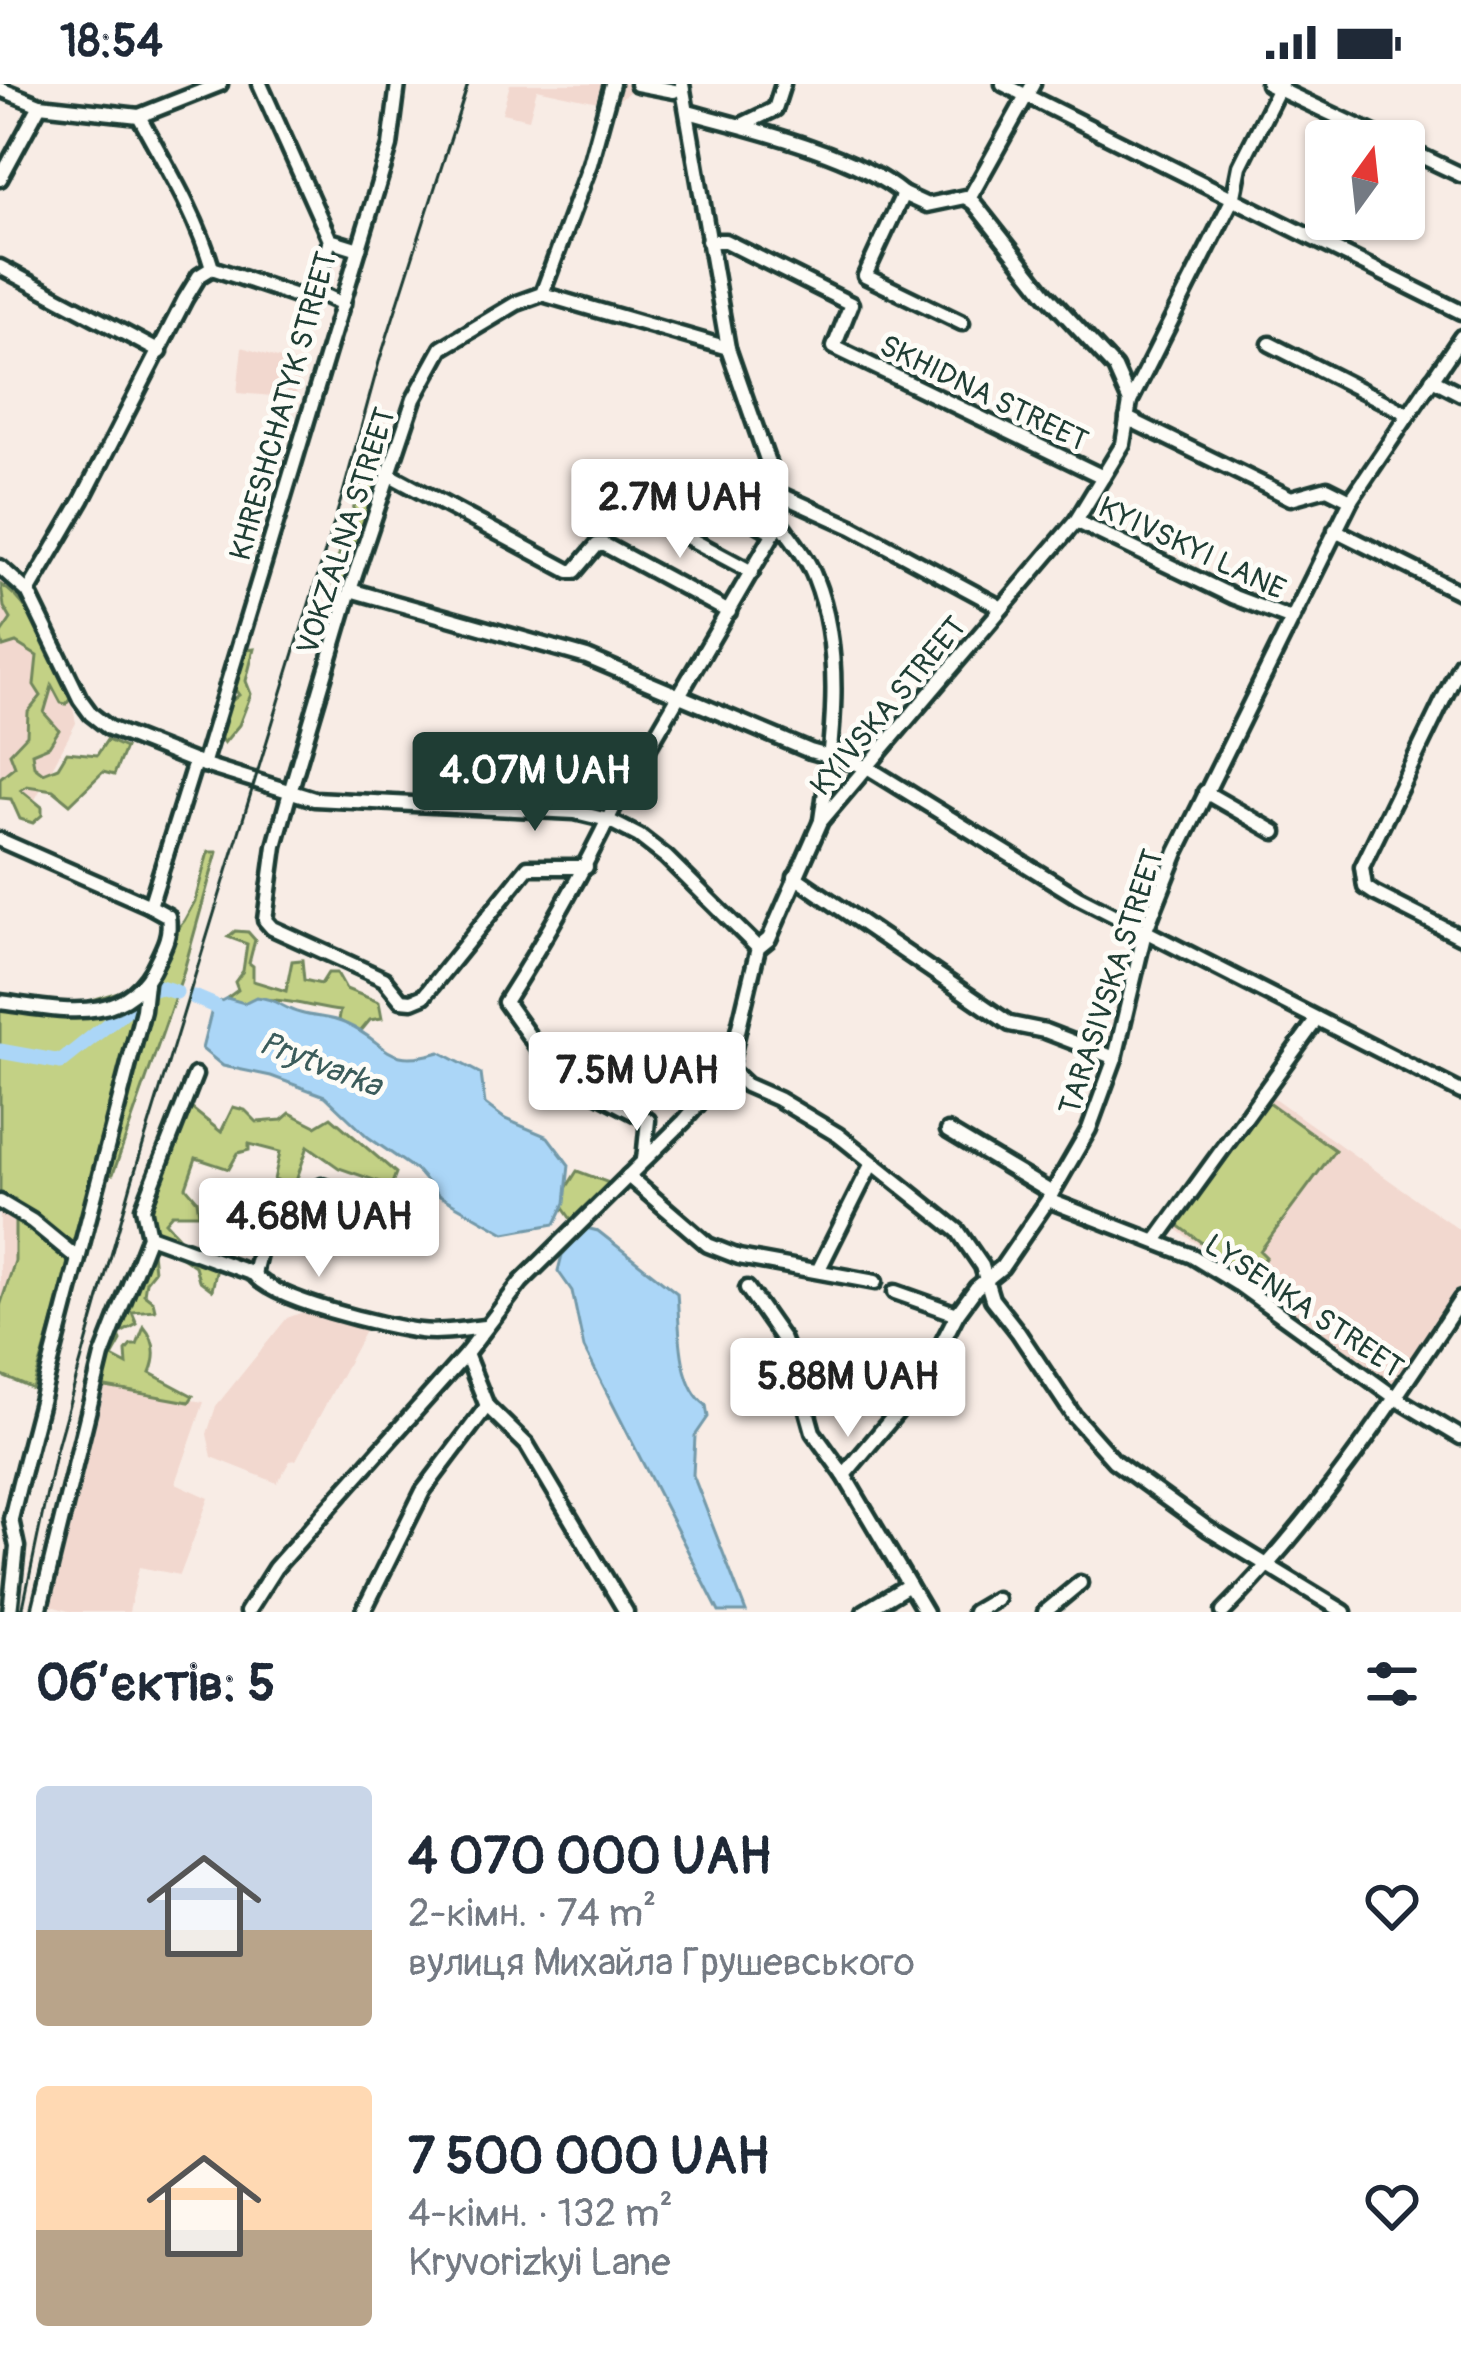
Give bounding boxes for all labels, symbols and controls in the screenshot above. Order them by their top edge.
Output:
text: 18:54 [60,14,163,70]
north arrow [1305,120,1425,240]
map controls [1305,120,1425,240]
street label: KHRESHCHATYK STREET [222,248,345,565]
street label: SKHIDNA STREET [873,327,1094,460]
street label: VOKZALNA STREET [289,403,404,659]
pin: 2.7M UAH [556,459,804,561]
text: 2.7M UAH [598,473,762,522]
street label: KYIVSKYI LANE [1092,489,1291,608]
street label: KYIVSKA STREET [803,609,974,804]
pin: 4.07M UAH [398,732,672,834]
text: 4.07M UAH [440,746,630,795]
street label: TARASIVSKA STREET [1051,845,1172,1120]
water label: Prytvarka [253,1022,389,1107]
pin: 7.5M UAH [513,1032,761,1134]
text: 7.5M UAH [556,1046,718,1095]
pin: 4.68M UAH [182,1178,456,1280]
text: 4.68M UAH [226,1192,412,1241]
street label: LYSENKA STREET [1197,1226,1410,1387]
pin: 5.88M UAH [711,1338,985,1440]
text: 5.88M UAH [757,1352,939,1401]
icon: filters [1359,1651,1425,1717]
text: Об’єктів: 5 [36,1652,276,1716]
text: 4 070 000 UAH [408,1825,771,1889]
icon: home [132,1834,276,1978]
icon: heart [1359,1873,1425,1939]
text: 2-кімн. · 74 m² [408,1889,656,1938]
text: вулиця Михайла Грушевського [408,1938,915,1987]
text: 7 500 000 UAH [408,2125,769,2189]
icon: home [132,2134,276,2278]
icon: heart [1359,2173,1425,2239]
text: 4-кімн. · 132 m² [408,2189,673,2238]
text: Kryvorizkyi Lane [408,2238,670,2287]

